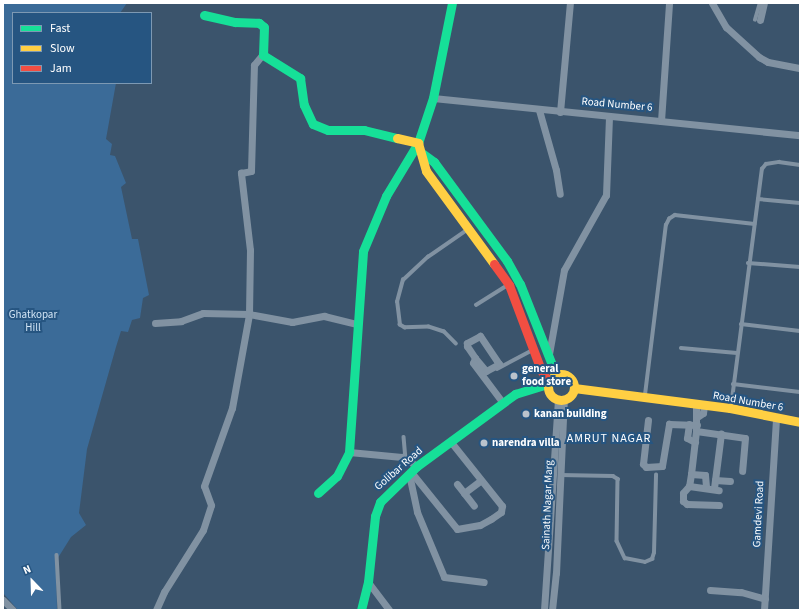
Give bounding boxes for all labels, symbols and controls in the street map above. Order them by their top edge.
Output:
legend [12,12,152,84]
text: Fast [50,20,70,37]
text: Slow [50,40,75,57]
text: Jam [50,60,72,77]
street label: Road Number 6 [581,95,653,115]
park label: Ghatkopar Hill [9,309,57,335]
place label: general food store [522,363,571,389]
marker: general food store [509,371,519,381]
street label: Road Number 6 [712,389,784,415]
place label: kanan building [534,407,607,421]
marker: kanan building [521,409,531,419]
district label: AMRUT NAGAR [567,432,651,446]
place label: narendra villa [492,436,560,450]
marker: narendra villa [479,438,489,448]
street label: Golibar Road [372,445,426,493]
street label: Sainath Nagar Marg [540,460,556,550]
street label: Gamdevi Road [751,480,767,548]
north arrow [12,561,52,601]
text: N [21,561,33,578]

